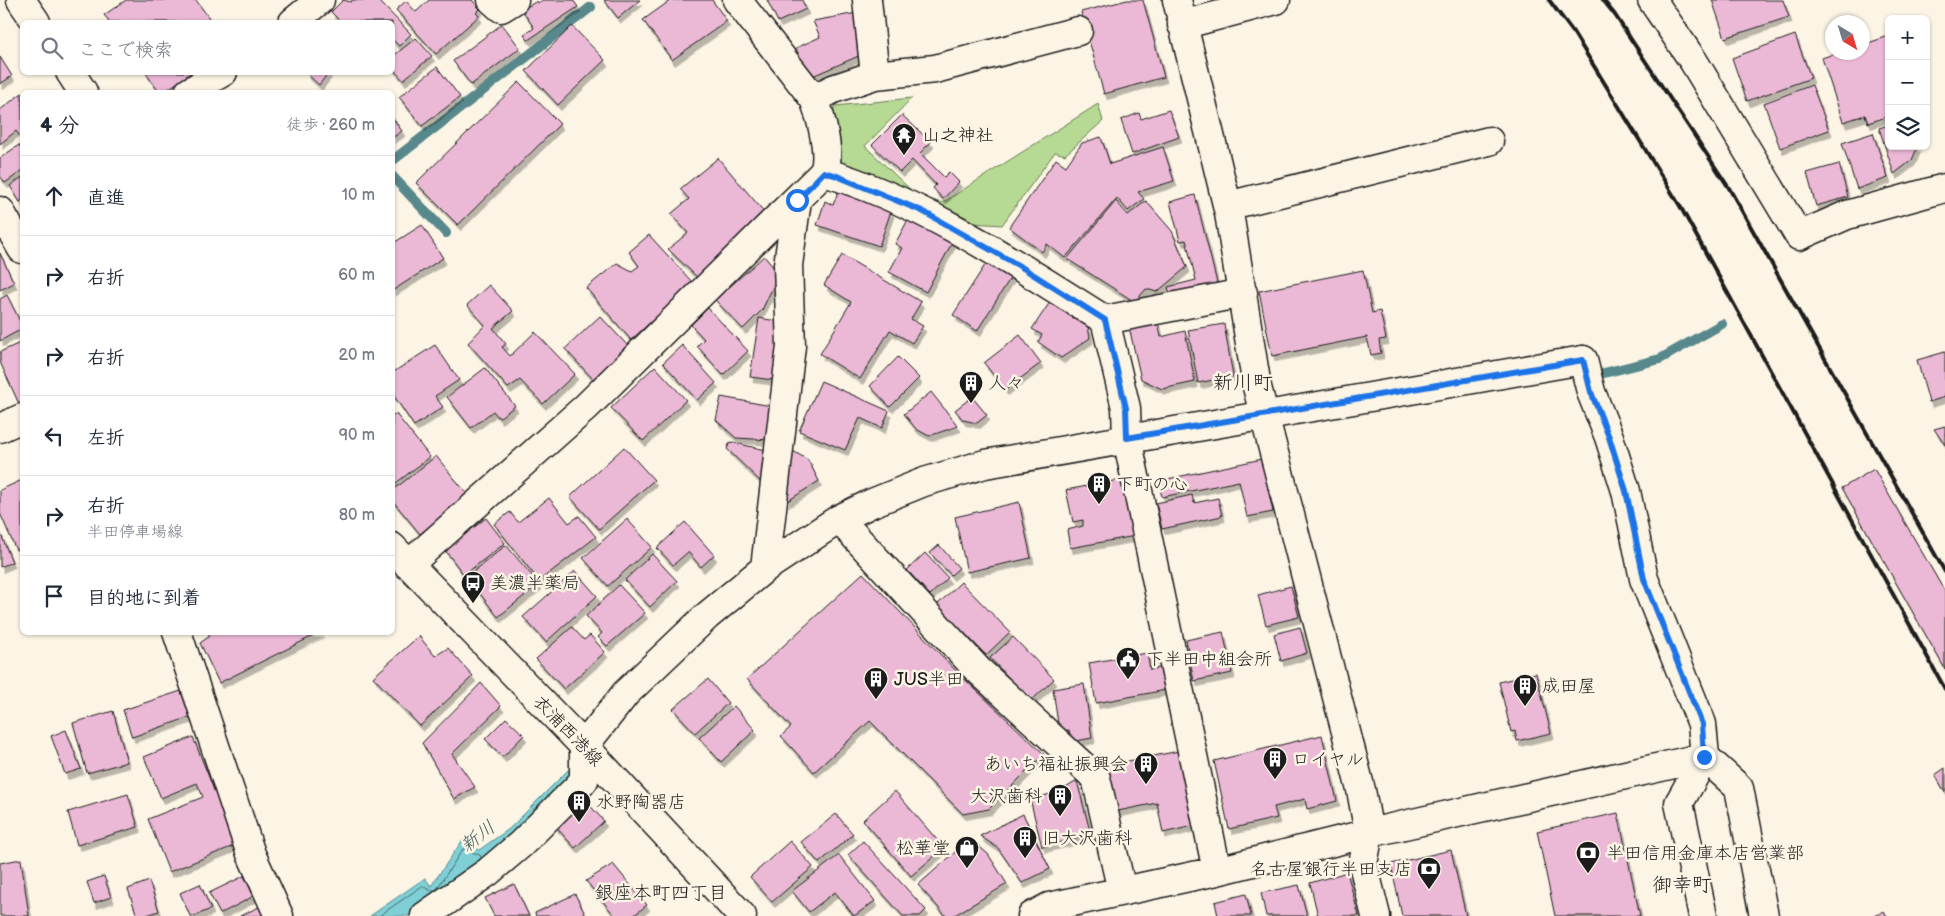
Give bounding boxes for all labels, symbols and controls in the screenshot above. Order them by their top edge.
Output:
north arrow [1825,15,1870,60]
map controls [1885,15,1930,150]
button: + [1885,15,1930,60]
search box [20,20,395,75]
icon: search [38,34,66,62]
text: ここで検索 [78,39,173,62]
button: − [1885,60,1930,105]
button: layers [1885,105,1930,150]
text: 4 分 [40,113,79,138]
text: 徒歩 · 260 m [286,116,375,135]
temple icon: 山之神社 [891,122,917,156]
place label: 山之神社 [922,125,994,146]
icon: ahead [40,182,68,210]
text: 10 m [342,186,375,205]
text: 直進 [87,187,125,210]
route start [786,189,809,212]
icon: right [40,262,68,290]
text: 60 m [338,266,375,285]
text: 右折 [87,267,125,290]
icon: right [40,342,68,370]
text: 20 m [339,346,375,365]
text: 右折 [87,347,125,370]
building icon: 人々 [958,370,984,404]
district label: 新川町 [1213,371,1273,395]
place label: 人々 [988,373,1024,394]
icon: left [40,422,68,450]
text: 90 m [339,426,375,445]
text: 左折 [87,427,125,450]
building icon: 下町の心 [1086,471,1112,505]
place label: 下町の心 [1116,474,1188,495]
text: 右折 [87,495,125,518]
icon: right [40,502,68,530]
text: 80 m [339,506,375,525]
text: 半田停車場線 [87,523,183,542]
bus stop icon: 美濃半薬局 [460,570,486,604]
place label: 美濃半薬局 [490,573,580,594]
icon: arrive [40,582,68,610]
text: 目的地に到着 [87,587,201,610]
public building icon: 下半田中組会所 [1115,646,1141,680]
place label: 下半田中組会所 [1146,649,1272,670]
building icon: JUS半田 [863,666,889,700]
place label: JUS半田 [894,669,964,690]
building icon: 成田屋 [1512,673,1538,707]
place label: 成田屋 [1542,676,1596,697]
street label: 衣浦西港線 [529,691,607,771]
building icon: ロイヤル [1262,746,1288,780]
route end [1693,746,1716,769]
place label: ロイヤル [1292,749,1364,770]
building icon: あいち福祉振興会 [1133,751,1159,785]
place label: あいち福祉振興会 [984,754,1128,775]
building icon: 大沢歯科 [1047,783,1073,817]
place label: 大沢歯科 [970,786,1042,807]
building icon: 水野陶器店 [566,789,592,823]
place label: 水野陶器店 [596,792,686,813]
water label: 新川 [456,816,500,858]
building icon: 旧大沢歯科 [1012,825,1038,859]
place label: 旧大沢歯科 [1042,828,1132,849]
shop icon: 松華堂 [954,835,980,869]
place label: 松華堂 [896,838,950,859]
bank icon: 半田信用金庫本店営業部 [1575,840,1601,874]
place label: 半田信用金庫本店営業部 [1606,843,1804,864]
bank icon: 名古屋銀行半田支店 [1416,856,1442,890]
place label: 名古屋銀行半田支店 [1250,859,1412,880]
district label: 御幸町 [1652,873,1712,897]
district label: 銀座本町四丁目 [594,882,728,905]

